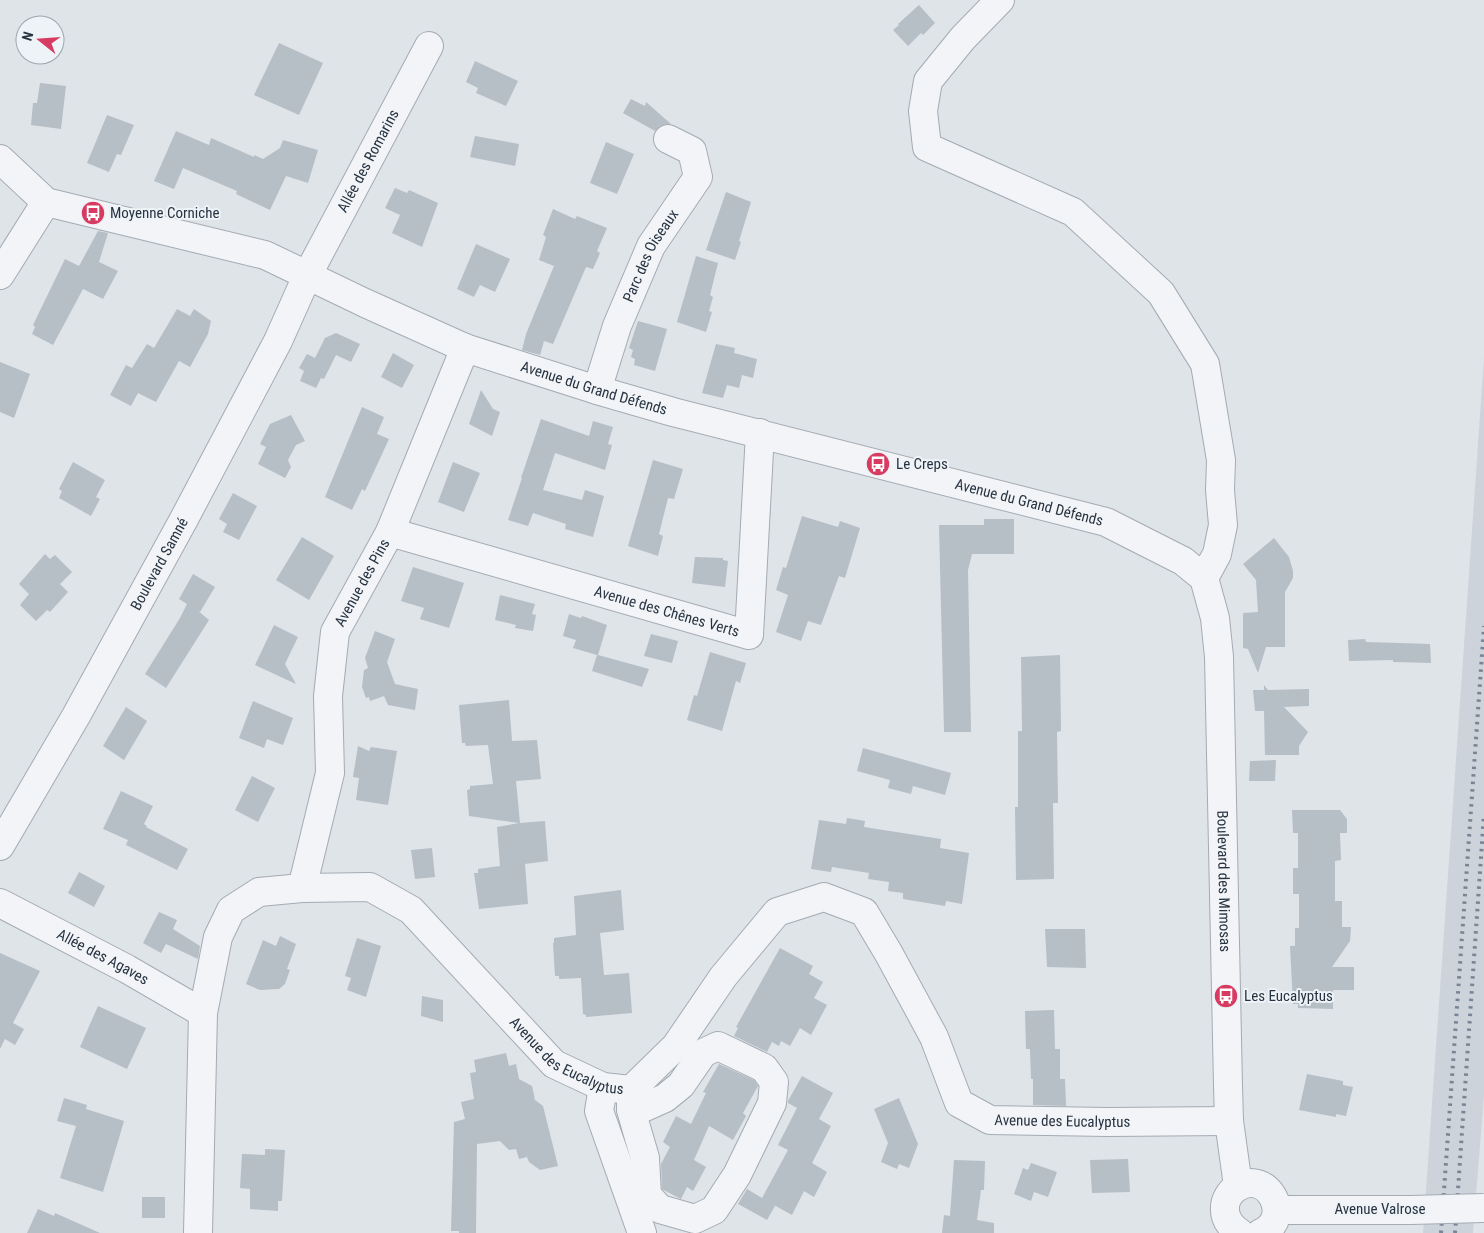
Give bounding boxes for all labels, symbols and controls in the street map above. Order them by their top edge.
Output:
north arrow [15,15,65,65]
text: N [19,30,36,43]
street label: Allée des Romarins [333,106,403,215]
bus stop icon: Moyenne Corniche [80,200,106,226]
place label: Moyenne Corniche [110,204,219,222]
street label: Parc des Oiseaux [619,206,682,305]
street label: Avenue du Grand Défends [519,357,669,419]
bus stop icon: Le Creps [865,451,891,477]
place label: Le Creps [896,455,948,473]
street label: Avenue du Grand Défends [953,475,1105,530]
street label: Boulevard Samné [127,515,192,613]
street label: Avenue des Pins [331,536,394,630]
street label: Avenue des Chênes Verts [592,582,742,641]
street label: Boulevard des Mimosas [1213,810,1234,952]
street label: Allée des Agaves [54,925,152,989]
bus stop icon: Les Eucalyptus [1213,983,1239,1009]
place label: Les Eucalyptus [1244,987,1333,1005]
street label: Avenue des Eucalyptus [506,1013,625,1098]
street label: Avenue des Eucalyptus [994,1111,1131,1131]
street label: Avenue Valrose [1334,1200,1426,1218]

